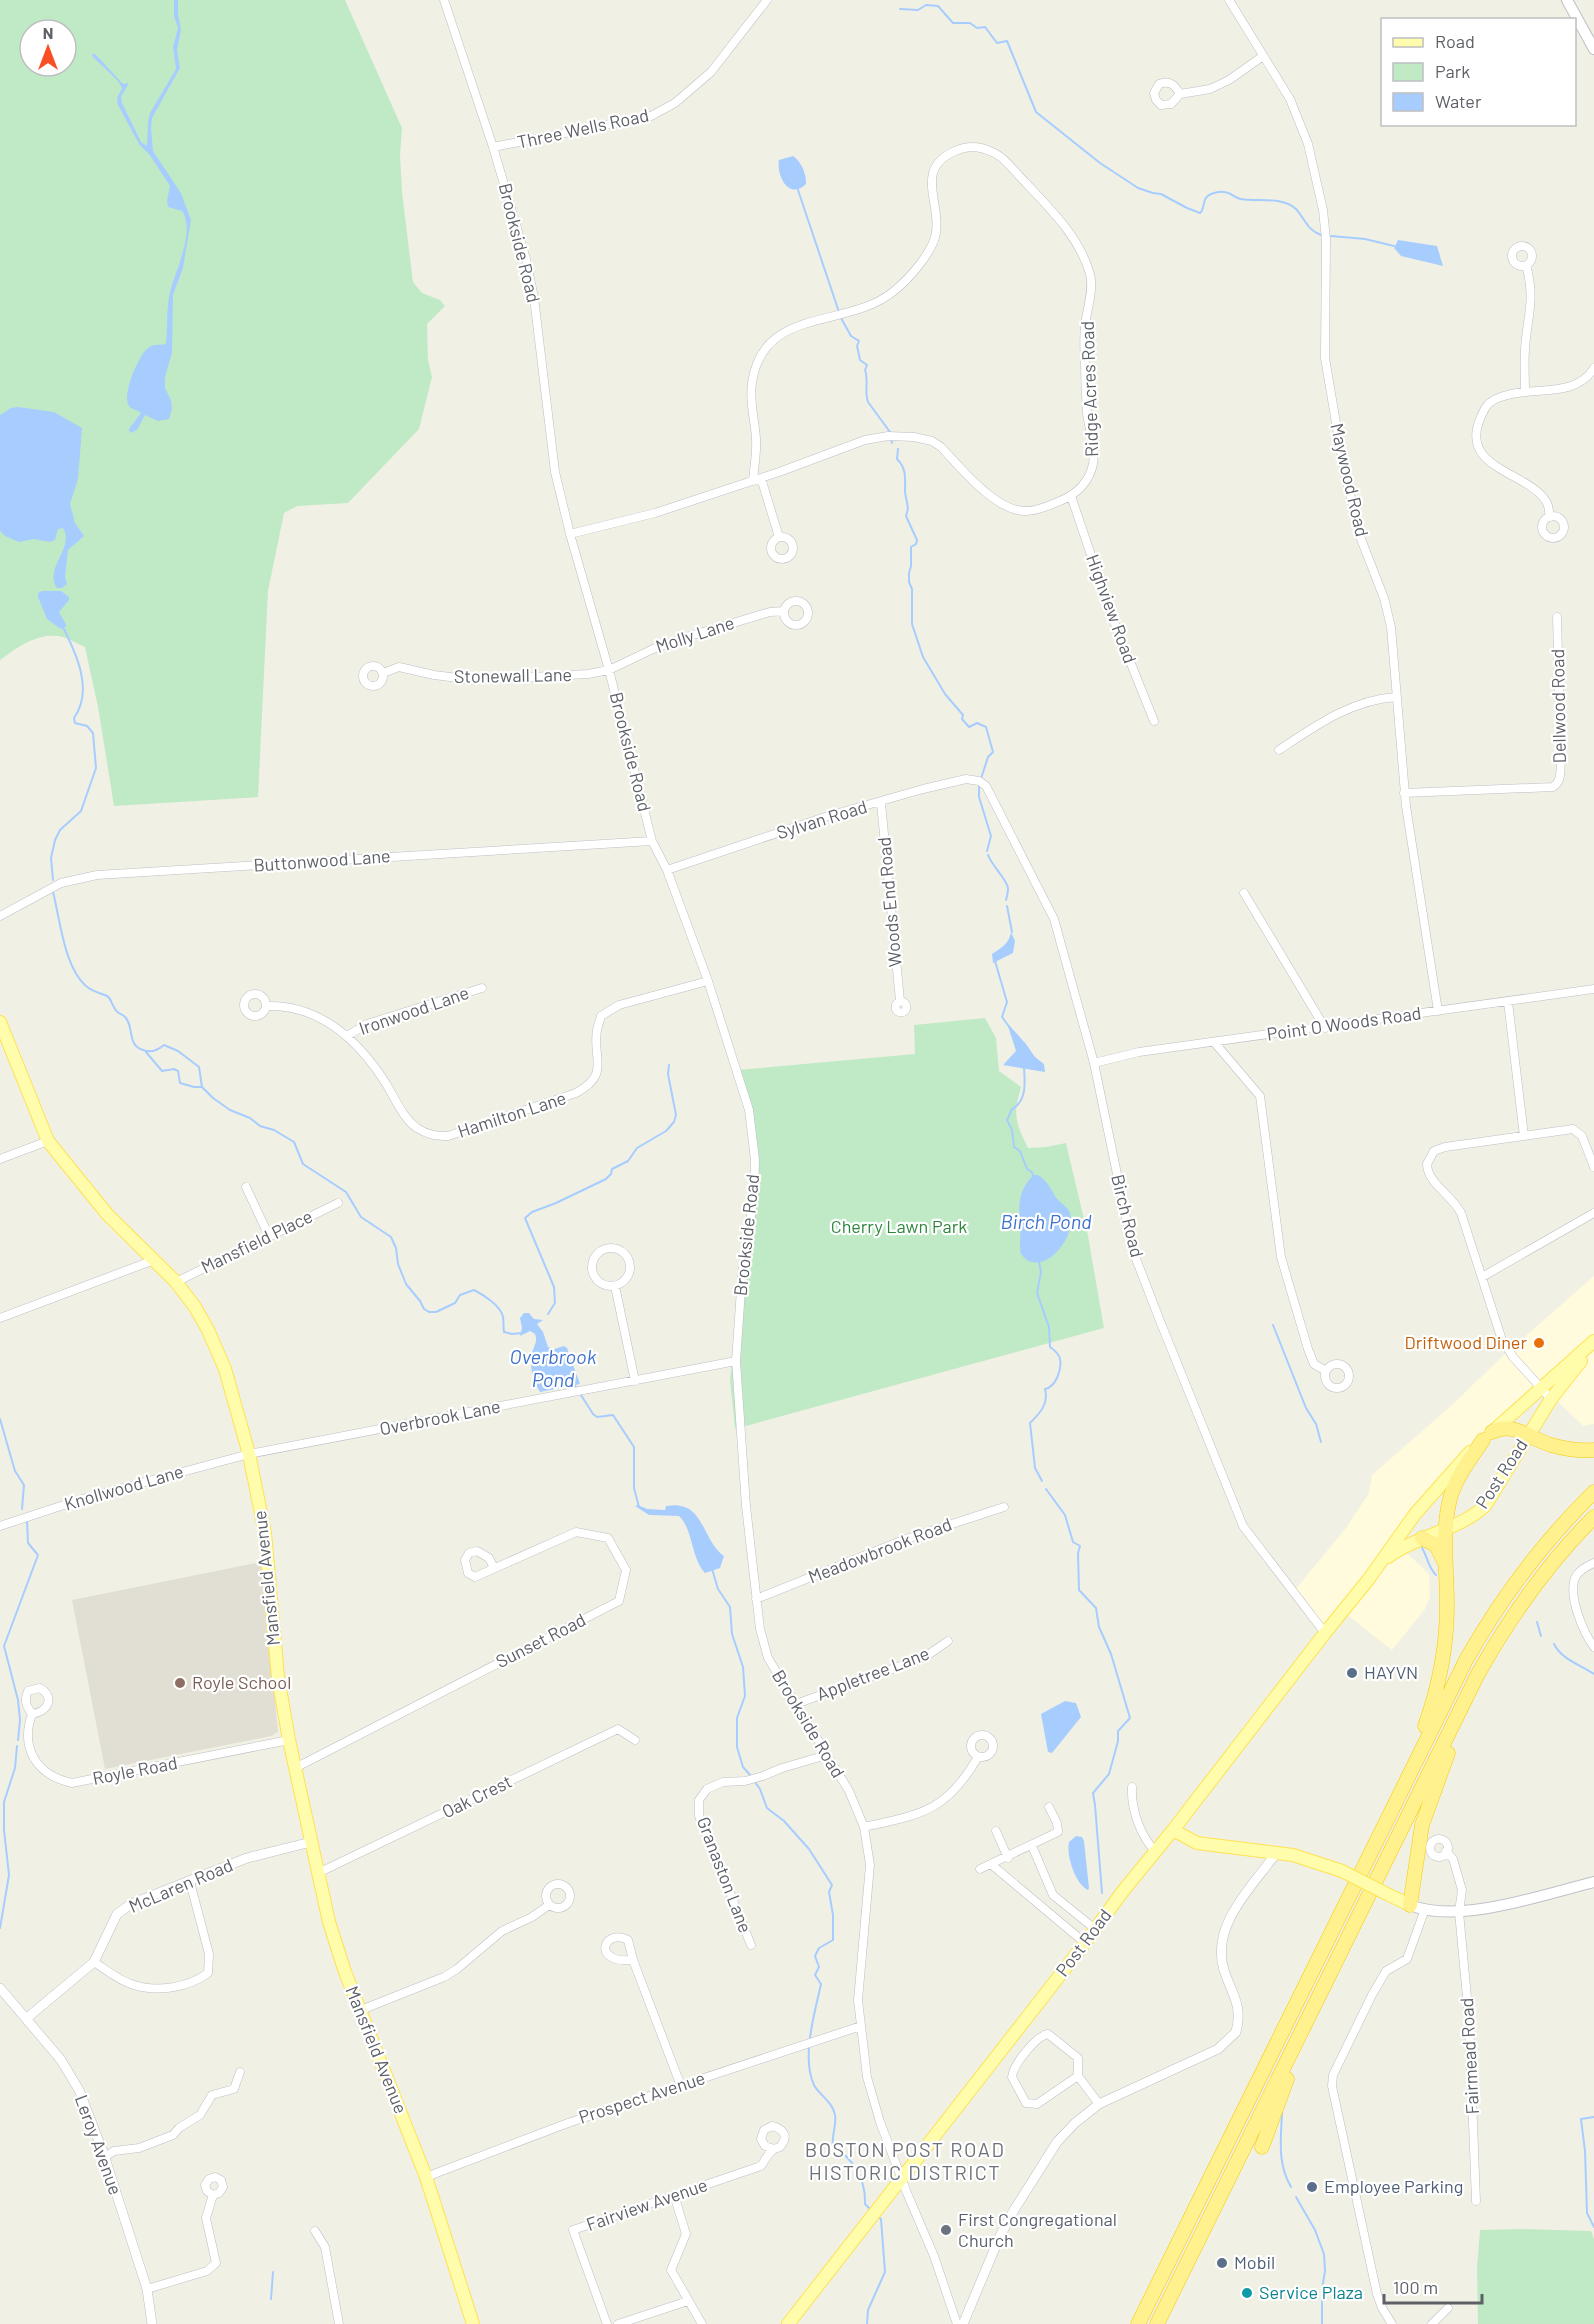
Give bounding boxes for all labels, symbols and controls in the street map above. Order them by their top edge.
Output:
north arrow [18,18,78,78]
legend [1381,18,1576,126]
text: N [43,23,53,42]
text: Road [1435,30,1475,52]
text: Park [1435,60,1470,82]
text: Water [1435,90,1482,112]
street label: Three Wells Road [515,103,651,153]
street label: Brookside Road [494,181,545,305]
street label: Ridge Acres Road [1076,321,1102,458]
street label: Maywood Road [1326,421,1374,539]
street label: Highview Road [1082,551,1142,666]
street label: Molly Lane [653,611,737,657]
street label: Dellwood Road [1546,649,1570,763]
street label: Stonewall Lane [454,663,572,687]
street label: Brookside Road [605,690,656,814]
street label: Sylvan Road [774,795,870,843]
street label: Woods End Road [872,836,906,968]
street label: Buttonwood Lane [253,844,391,876]
street label: Ironwood Lane [356,981,472,1039]
street label: Point O Woods Road [1265,1001,1423,1045]
street label: Hamilton Lane [455,1086,569,1142]
street label: Birch Road [1107,1172,1149,1260]
street label: Brookside Road [729,1173,763,1297]
street label: Mansfield Place [197,1205,316,1278]
water label: Birch Pond [1000,1209,1092,1233]
park label: Cherry Lawn Park [831,1215,967,1237]
place label: Driftwood Diner [1405,1331,1527,1353]
marker: Driftwood Diner [1532,1336,1546,1350]
water label: Overbrook Pond [510,1344,597,1391]
street label: Overbrook Lane [377,1395,502,1440]
street label: Post Road [1470,1434,1532,1512]
street label: Knollwood Lane [62,1460,186,1515]
street label: Mansfield Avenue [248,1509,284,1647]
street label: Meadowbrook Road [805,1513,955,1588]
street label: Sunset Road [492,1608,589,1672]
street label: Appletree Lane [813,1642,932,1705]
place label: HAYVN [1364,1661,1418,1683]
street label: Brookside Road [768,1665,850,1782]
marker: HAYVN [1345,1666,1359,1680]
place label: Royle School [192,1671,291,1693]
marker: Royle School [173,1676,187,1690]
street label: Royle Road [91,1751,179,1789]
street label: Oak Crest [438,1770,515,1822]
street label: Granaston Lane [693,1814,757,1936]
street label: McLaren Road [125,1853,236,1917]
street label: Post Road [1051,1904,1116,1980]
street label: Mansfield Avenue [341,1983,413,2117]
street label: Fairmead Road [1455,1997,1483,2115]
street label: Prospect Avenue [576,2066,708,2128]
street label: Leroy Avenue [71,2092,127,2198]
district label: BOSTON POST ROAD HISTORIC DISTRICT [805,2137,1005,2184]
street label: Fairview Avenue [583,2173,710,2235]
place label: Employee Parking [1324,2175,1463,2197]
marker: Employee Parking [1305,2180,1319,2194]
place label: First Congregational Church [958,2208,1117,2251]
marker: First Congregational Church [939,2223,953,2237]
place label: Mobil [1234,2251,1275,2273]
marker: Mobil [1215,2256,1229,2270]
scale bar [1384,2267,1482,2305]
text: 100 m [1393,2276,1438,2298]
place label: Service Plaza [1259,2281,1363,2303]
marker: Service Plaza [1240,2286,1254,2300]

